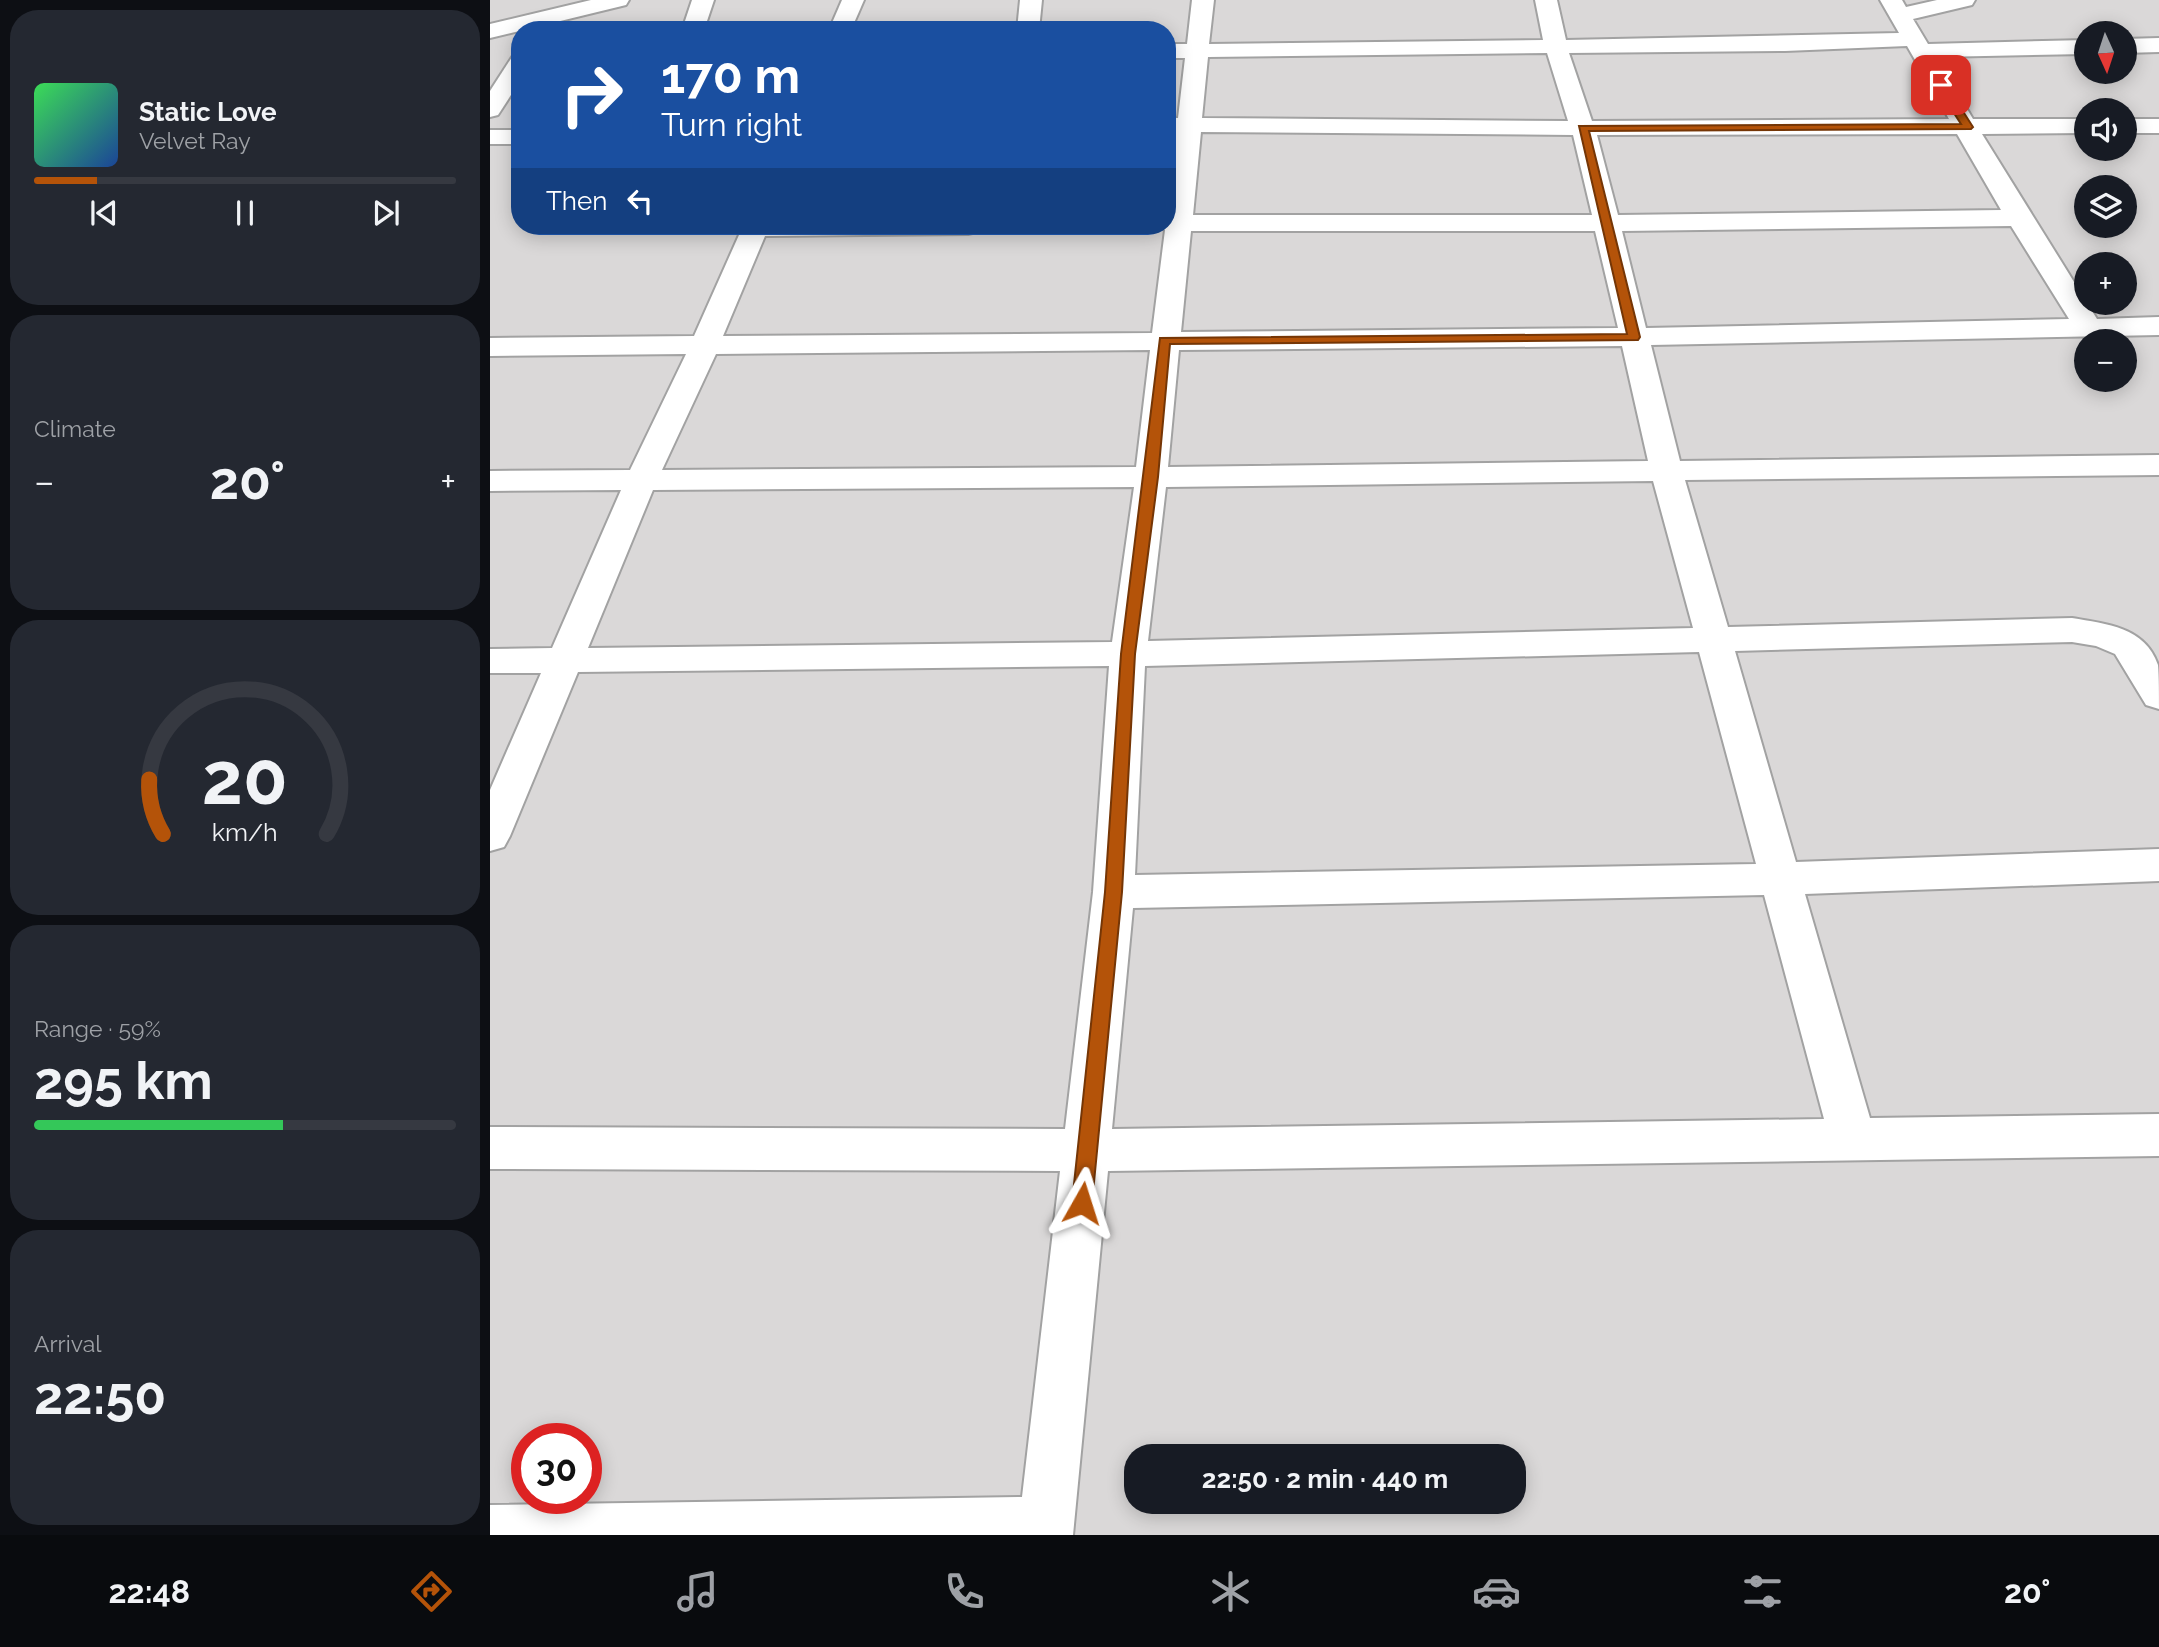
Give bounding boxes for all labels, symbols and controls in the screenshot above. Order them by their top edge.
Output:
north arrow [2074,21,2137,84]
map controls [2074,21,2137,392]
text: 170 m [661,47,800,104]
icon: right [546,49,637,140]
pin [1911,55,1971,115]
icon: arrive [1922,66,1960,104]
text: Static Love [139,97,277,127]
button: sound [2074,98,2137,161]
text: Turn right [661,106,802,143]
text: Velvet Ray [139,127,251,154]
button: layers [2074,175,2137,238]
icon: left [621,182,659,220]
text: Then [546,186,607,216]
icon: previous [85,194,123,232]
icon: pause [226,194,264,232]
icon: next [367,194,405,232]
button: + [2074,252,2137,315]
button: − [2074,329,2137,392]
text: Climate [34,415,116,442]
text: 20° [210,450,285,511]
text: − [34,459,54,504]
text: + [440,459,456,504]
text: 20 [202,736,288,821]
text: km/h [212,816,278,846]
text: Range · 59% [34,1015,161,1042]
text: 295 km [34,1050,213,1111]
position arrow [1045,1166,1119,1240]
text: Arrival [34,1330,101,1357]
text: 22:50 [34,1365,166,1426]
speed limit sign: 30 [511,1423,602,1514]
text: 22:50 · 2 min · 440 m [1202,1464,1448,1494]
icon: directions [407,1567,456,1616]
icon: music [673,1567,722,1616]
icon: phone [940,1567,989,1616]
icon: climate [1206,1567,1255,1616]
icon: car [1472,1567,1521,1616]
icon: filters [1738,1567,1787,1616]
text: 22:48 [109,1573,190,1610]
text: 20° [2004,1573,2050,1610]

